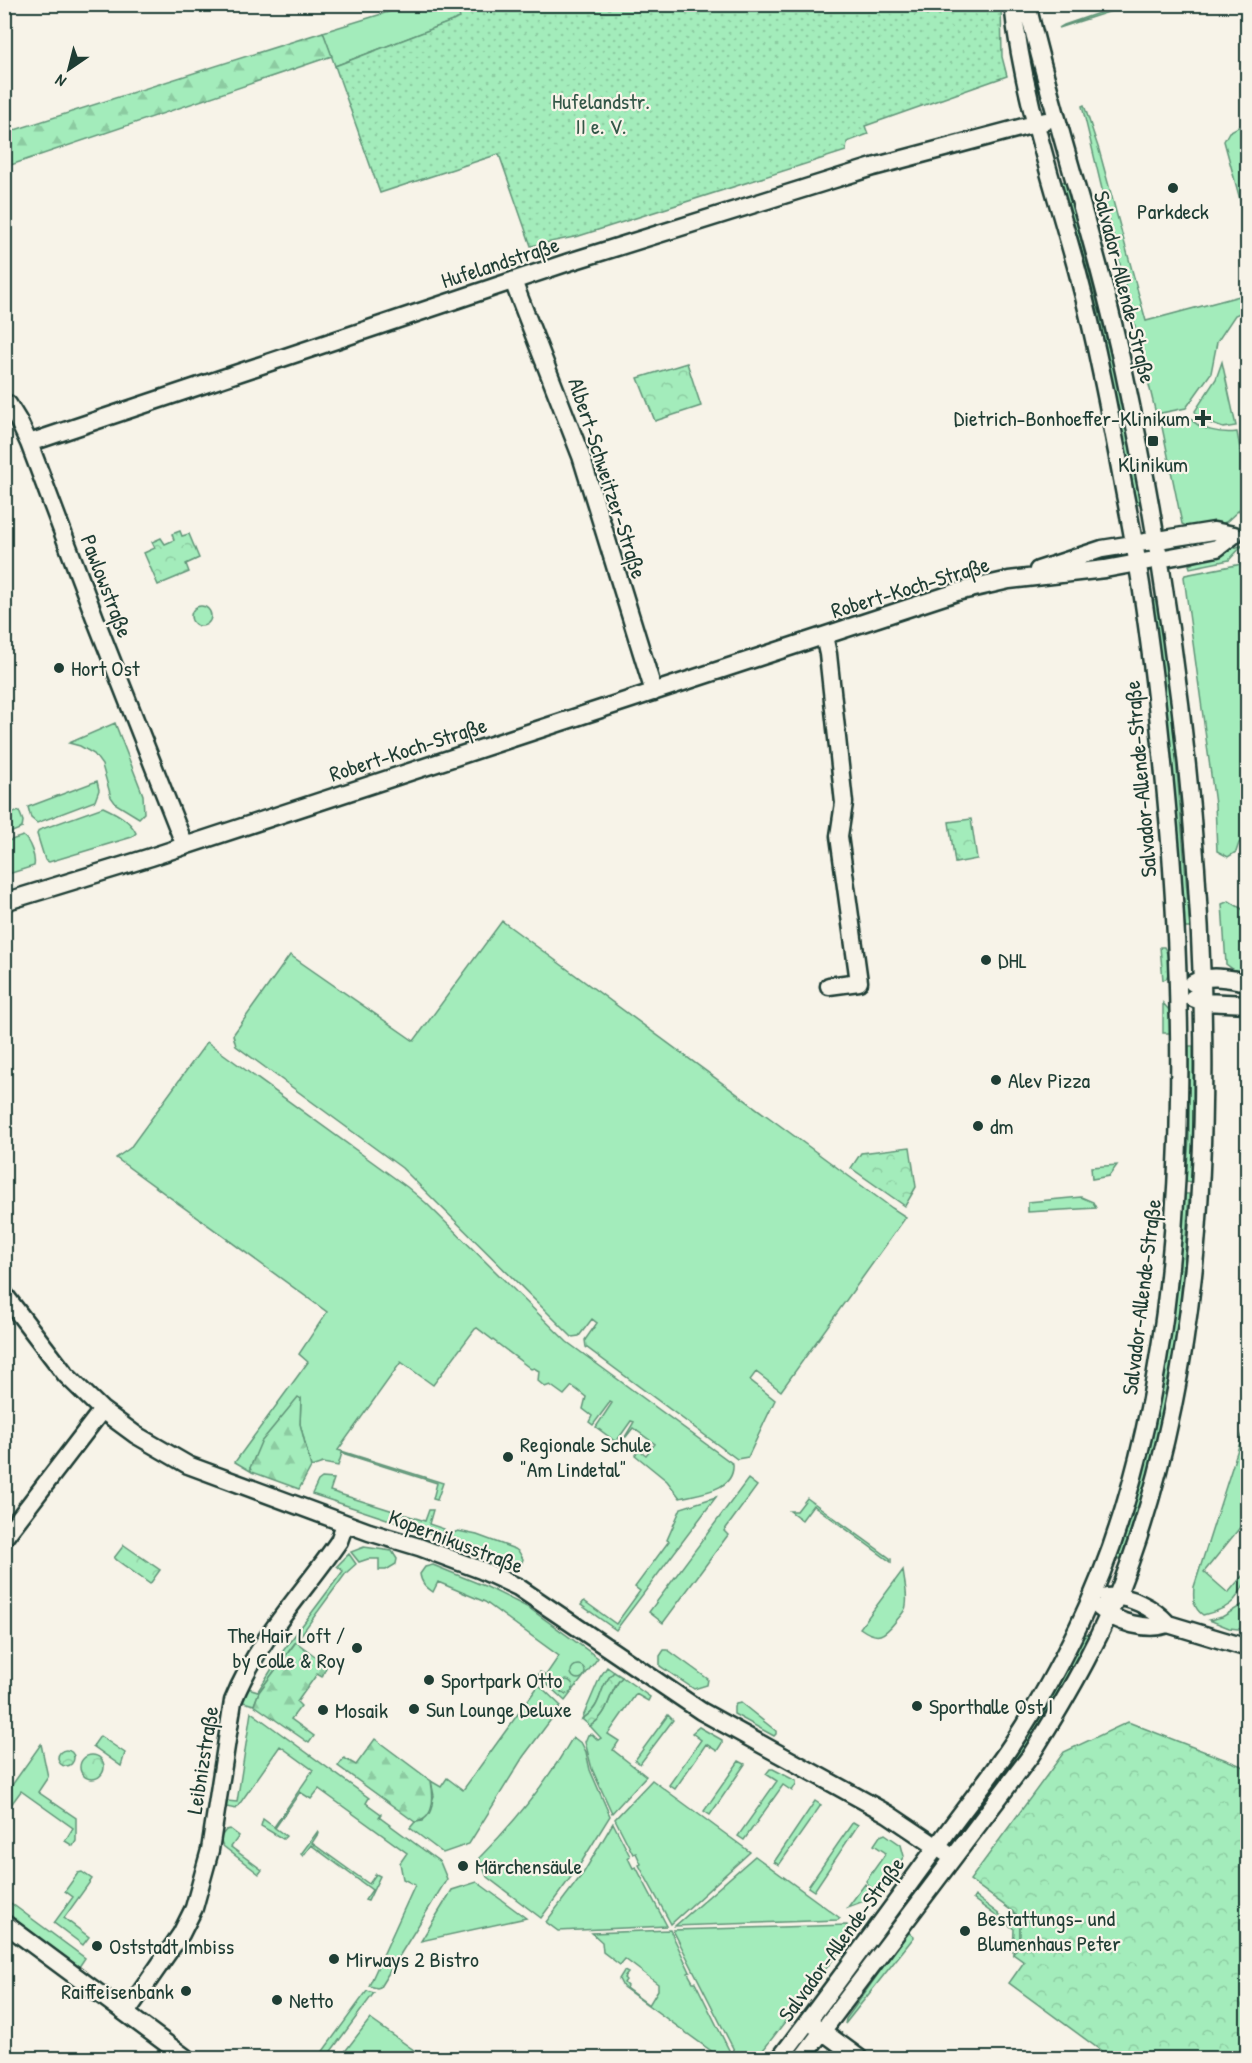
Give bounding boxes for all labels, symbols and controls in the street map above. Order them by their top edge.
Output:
north arrow [39,39,99,99]
text: N [50,70,70,93]
park label: Hufelandstr. II e. V. [552,86,650,141]
marker: Parkdeck [1166,181,1180,195]
street label: Salvador-Allende-Straße [1087,188,1163,386]
place label: Parkdeck [1137,196,1209,226]
street label: Hufelandstraße [437,229,563,295]
street label: Albert-Schweitzer-Straße [561,374,655,582]
place label: Dietrich-Bonhoeffer-Klinikum [954,403,1190,433]
marker: Dietrich-Bonhoeffer-Klinikum [1194,409,1212,427]
marker: Klinikum [1146,434,1160,448]
place label: Klinikum [1118,449,1188,479]
street label: Pawlowstraße [74,530,140,642]
street label: Robert-Koch-Straße [827,549,993,625]
place label: Hort Ost [71,653,140,683]
marker: Hort Ost [52,661,66,675]
street label: Salvador-Allende-Straße [1116,679,1164,878]
street label: Robert-Koch-Straße [325,709,491,789]
place label: DHL [998,945,1027,975]
marker: DHL [979,953,993,967]
place label: Alev Pizza [1008,1065,1091,1095]
marker: Alev Pizza [989,1073,1003,1087]
place label: dm [990,1111,1014,1141]
marker: dm [971,1119,985,1133]
street label: Salvador-Allende-Straße [1114,1197,1168,1397]
place label: Regionale Schule "Am Lindetal" [520,1429,652,1484]
marker: Regionale Schule "Am Lindetal" [501,1450,515,1464]
street label: Kopernikusstraße [384,1502,528,1581]
place label: The Hair Loft / by Colle & Roy [227,1620,345,1675]
marker: The Hair Loft / by Colle & Roy [350,1641,364,1655]
place label: Sportpark Otto [441,1665,562,1695]
marker: Sportpark Otto [422,1673,436,1687]
place label: Sporthalle Ost I [929,1691,1053,1721]
place label: Sun Lounge Deluxe [426,1694,572,1724]
place label: Mosaik [335,1695,388,1725]
marker: Sporthalle Ost I [910,1699,924,1713]
marker: Sun Lounge Deluxe [407,1702,421,1716]
marker: Mosaik [316,1703,330,1717]
street label: Leibnizstraße [179,1704,225,1816]
street label: Salvador-Allende-Straße [771,1850,911,2028]
place label: Märchensäule [475,1851,582,1881]
marker: Märchensäule [456,1859,470,1873]
place label: Bestattungs- und Blumenhaus Peter [977,1903,1121,1958]
marker: Bestattungs- und Blumenhaus Peter [958,1924,972,1938]
place label: Oststadt Imbiss [109,1931,234,1961]
marker: Oststadt Imbiss [90,1939,104,1953]
place label: Mirways 2 Bistro [346,1944,479,1974]
marker: Mirways 2 Bistro [327,1952,341,1966]
place label: Raiffeisenbank [61,1976,174,2006]
marker: Raiffeisenbank [179,1984,193,1998]
place label: Netto [289,1985,334,2015]
marker: Netto [270,1993,284,2007]

